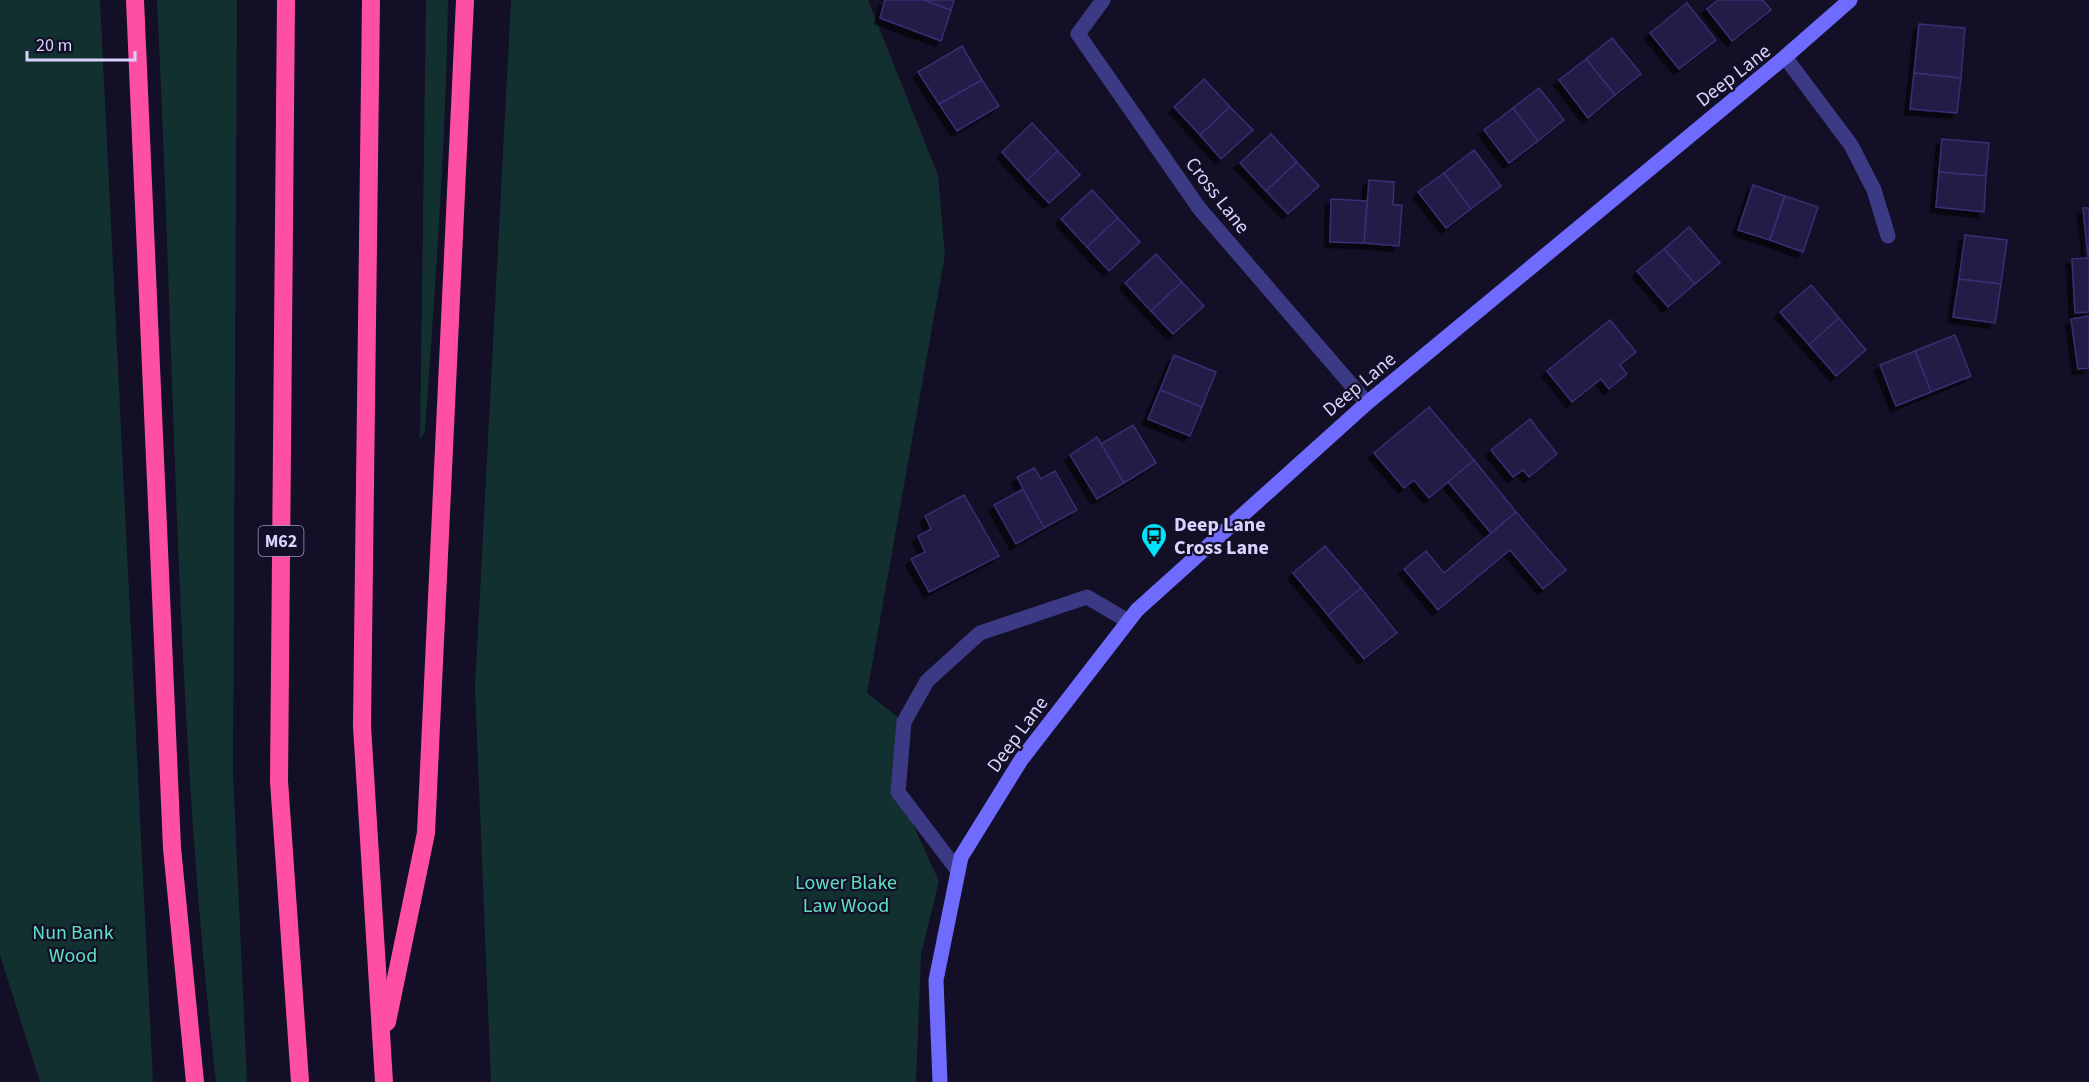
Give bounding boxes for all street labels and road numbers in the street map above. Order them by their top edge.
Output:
street label: Deep Lane [1690,38,1777,114]
street label: Cross Lane [1178,151,1256,240]
street label: Deep Lane [1317,346,1402,424]
road number: M62 [258,526,304,556]
street label: Deep Lane [981,691,1055,778]

